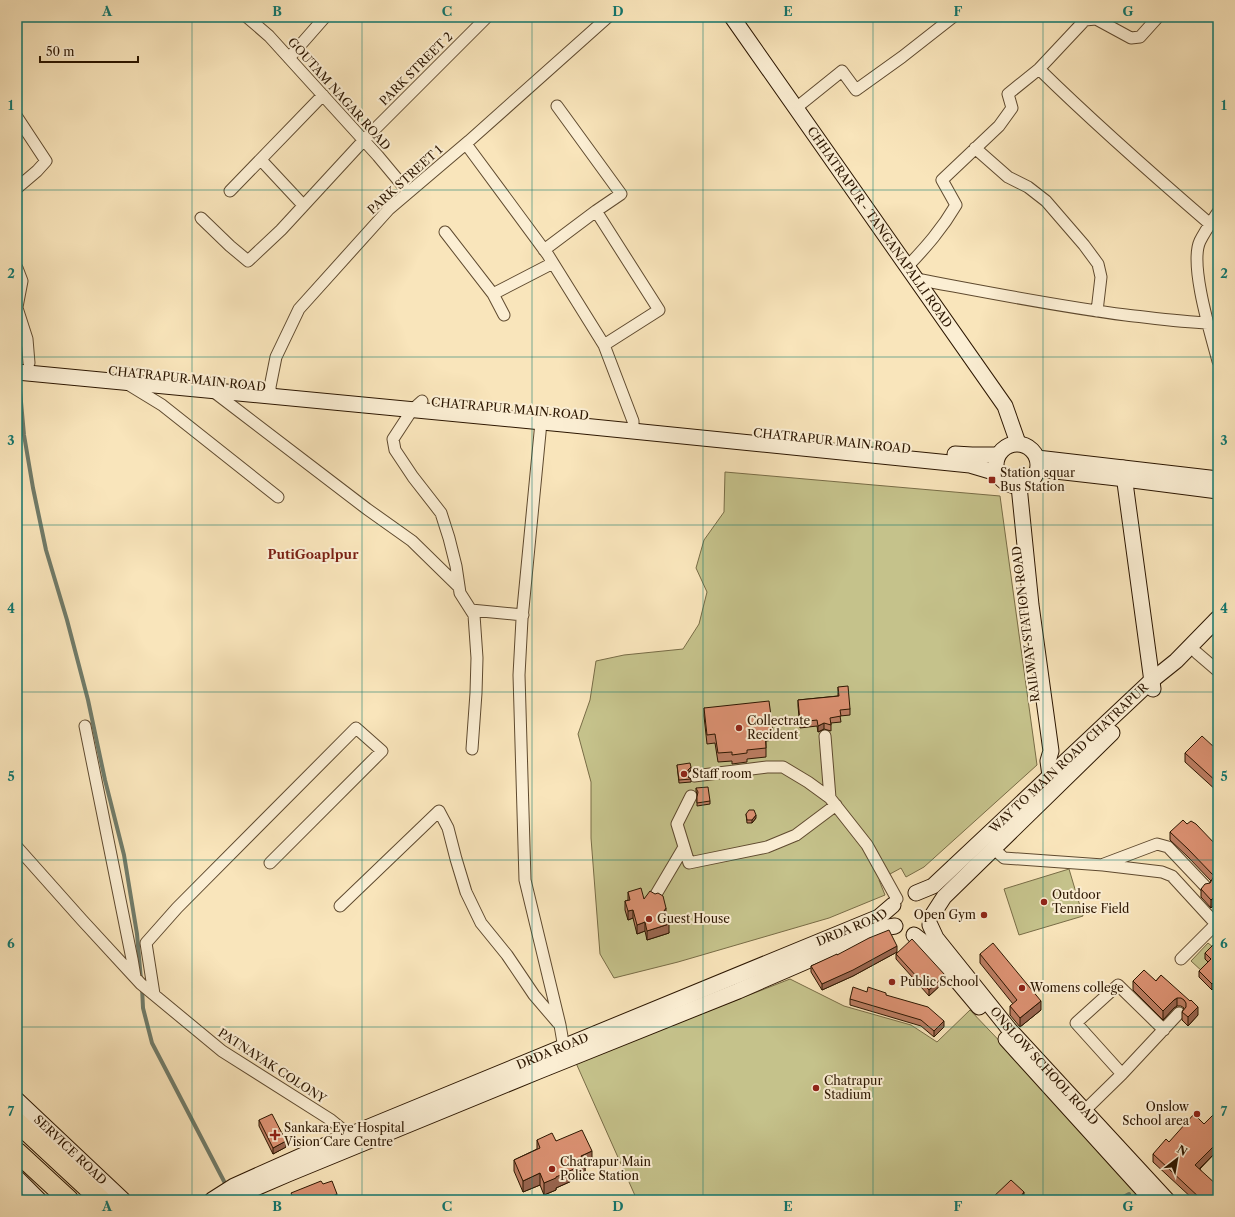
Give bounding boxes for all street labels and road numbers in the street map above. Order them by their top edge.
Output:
street label: PARK STREET 2 [376,29,455,108]
street label: GOUTAM NAGAR ROAD [285,34,394,153]
street label: CHHATRAPUR - TANGANAPALLI ROAD [804,124,956,331]
street label: PARK STREET 1 [364,142,445,217]
street label: CHATRAPUR MAIN ROAD [108,363,267,394]
street label: CHATRAPUR MAIN ROAD [431,394,590,423]
street label: CHATRAPUR MAIN ROAD [753,425,912,456]
street label: RAILWAY STATION ROAD [1008,545,1043,703]
street label: WAY TO MAIN ROAD CHATRAPUR [985,679,1152,837]
street label: DRDA ROAD [814,905,891,949]
street label: ONSLOW SCHOOL ROAD [987,1004,1102,1128]
street label: PATNAYAK COLONY [215,1025,330,1106]
street label: DRDA ROAD [514,1029,591,1072]
street label: SERVICE ROAD [31,1112,110,1188]

